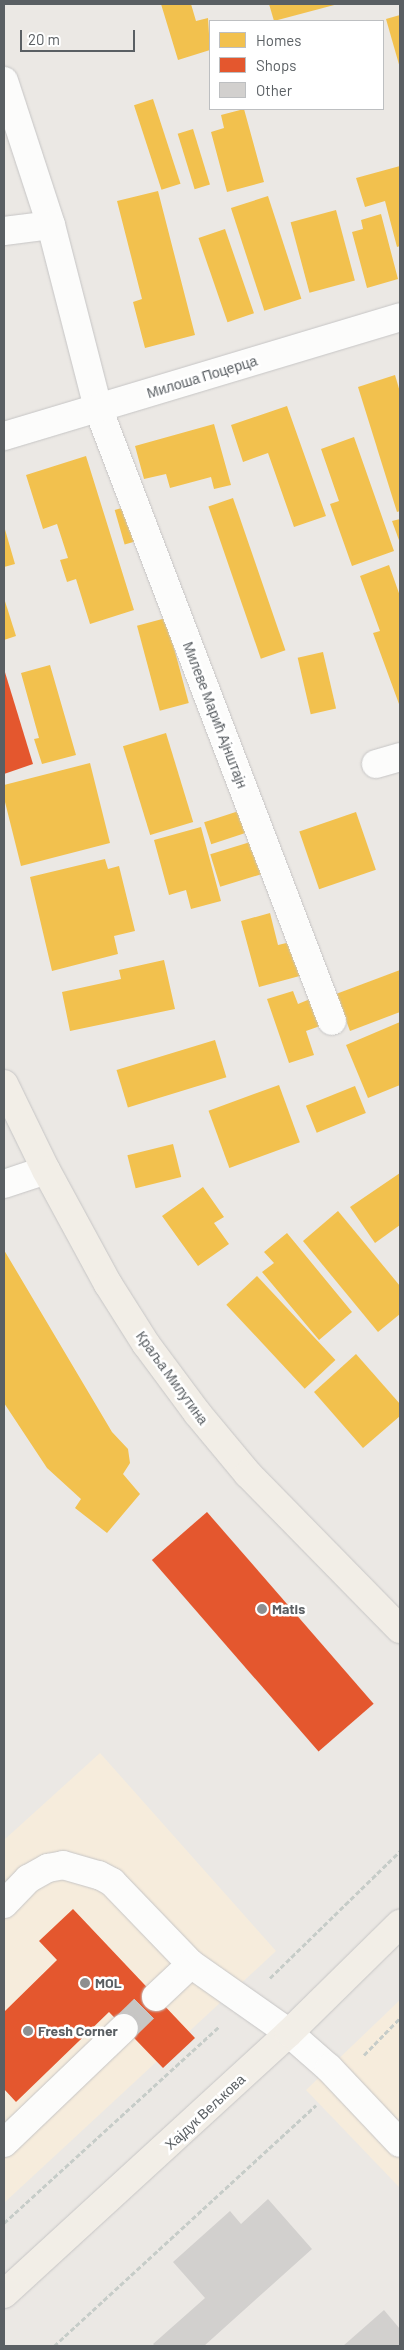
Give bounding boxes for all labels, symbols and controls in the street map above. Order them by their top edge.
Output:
scale bar [22,20,138,52]
legend [209,20,384,110]
text: 20 m [28,30,60,48]
text: Homes [256,31,301,49]
text: Shops [256,56,296,74]
text: Other [256,81,292,99]
street label: Милоша Поцерца [145,352,259,402]
street label: Милеве Марић Ајнштајн [179,639,251,791]
street label: Краља Милутина [132,1328,212,1428]
place label: Matis [272,1601,305,1617]
marker: Matis [256,1603,268,1615]
place label: MOL [95,1975,122,1991]
marker: MOL [79,1977,91,1989]
place label: Fresh Corner [38,2023,118,2039]
marker: Fresh Corner [22,2025,34,2037]
street label: Хајдук Вељкова [162,2071,248,2153]

